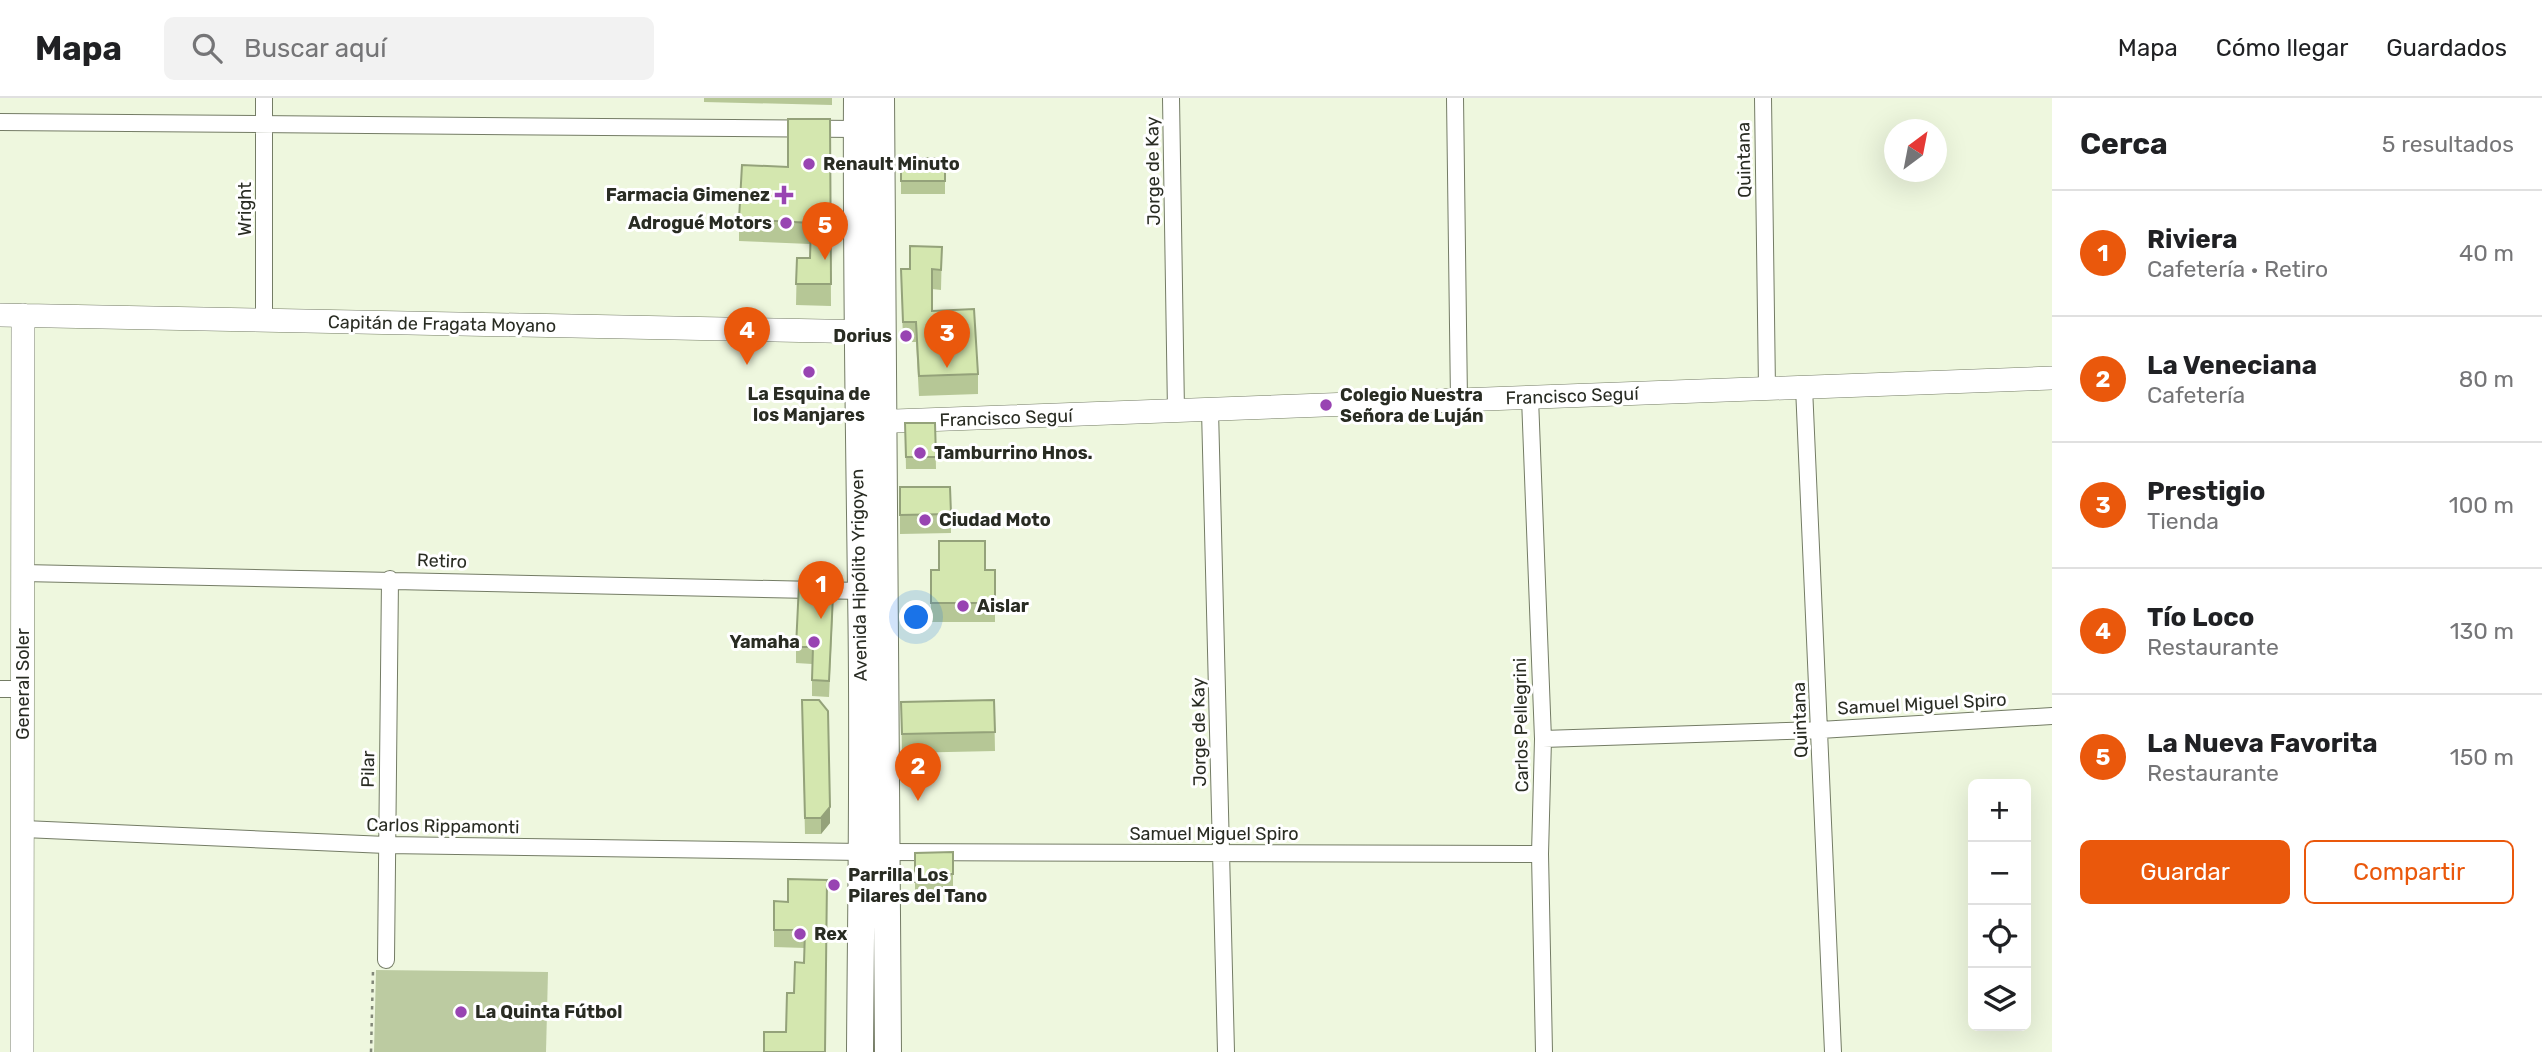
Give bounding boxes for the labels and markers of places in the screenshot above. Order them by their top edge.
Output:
place label: Renault Minuto [823,153,960,175]
marker: Renault Minuto [801,156,817,172]
place label: Farmacia Gimenez [606,184,770,206]
marker: Farmacia Gimenez [776,187,792,203]
pin: 5 [802,202,848,260]
place label: Adrogué Motors [628,212,772,234]
marker: Adrogué Motors [778,215,794,231]
pin: 4 [724,307,770,365]
pin: 3 [924,310,970,368]
place label: Dorius [833,325,892,347]
marker: Dorius [898,328,914,344]
marker: La Esquina de los Manjares [801,364,817,380]
place label: La Esquina de los Manjares [748,383,871,426]
place label: Colegio Nuestra Señora de Luján [1340,384,1484,427]
marker: Colegio Nuestra Señora de Luján [1318,397,1334,413]
place label: Tamburrino Hnos. [934,442,1093,464]
marker: Tamburrino Hnos. [912,445,928,461]
place label: Ciudad Moto [939,509,1051,531]
marker: Ciudad Moto [917,512,933,528]
pin: 1 [798,561,844,619]
place label: Aislar [977,595,1029,617]
marker: Aislar [955,598,971,614]
place label: Yamaha [729,631,800,653]
marker: Yamaha [806,634,822,650]
pin: 2 [895,743,941,801]
place label: Parrilla Los Pilares del Tano [848,864,987,907]
marker: Parrilla Los Pilares del Tano [826,877,842,893]
place label: Rex [814,923,848,945]
marker: Rex [792,926,808,942]
place label: La Quinta Fútbol [475,1001,623,1023]
marker: La Quinta Fútbol [453,1004,469,1020]

